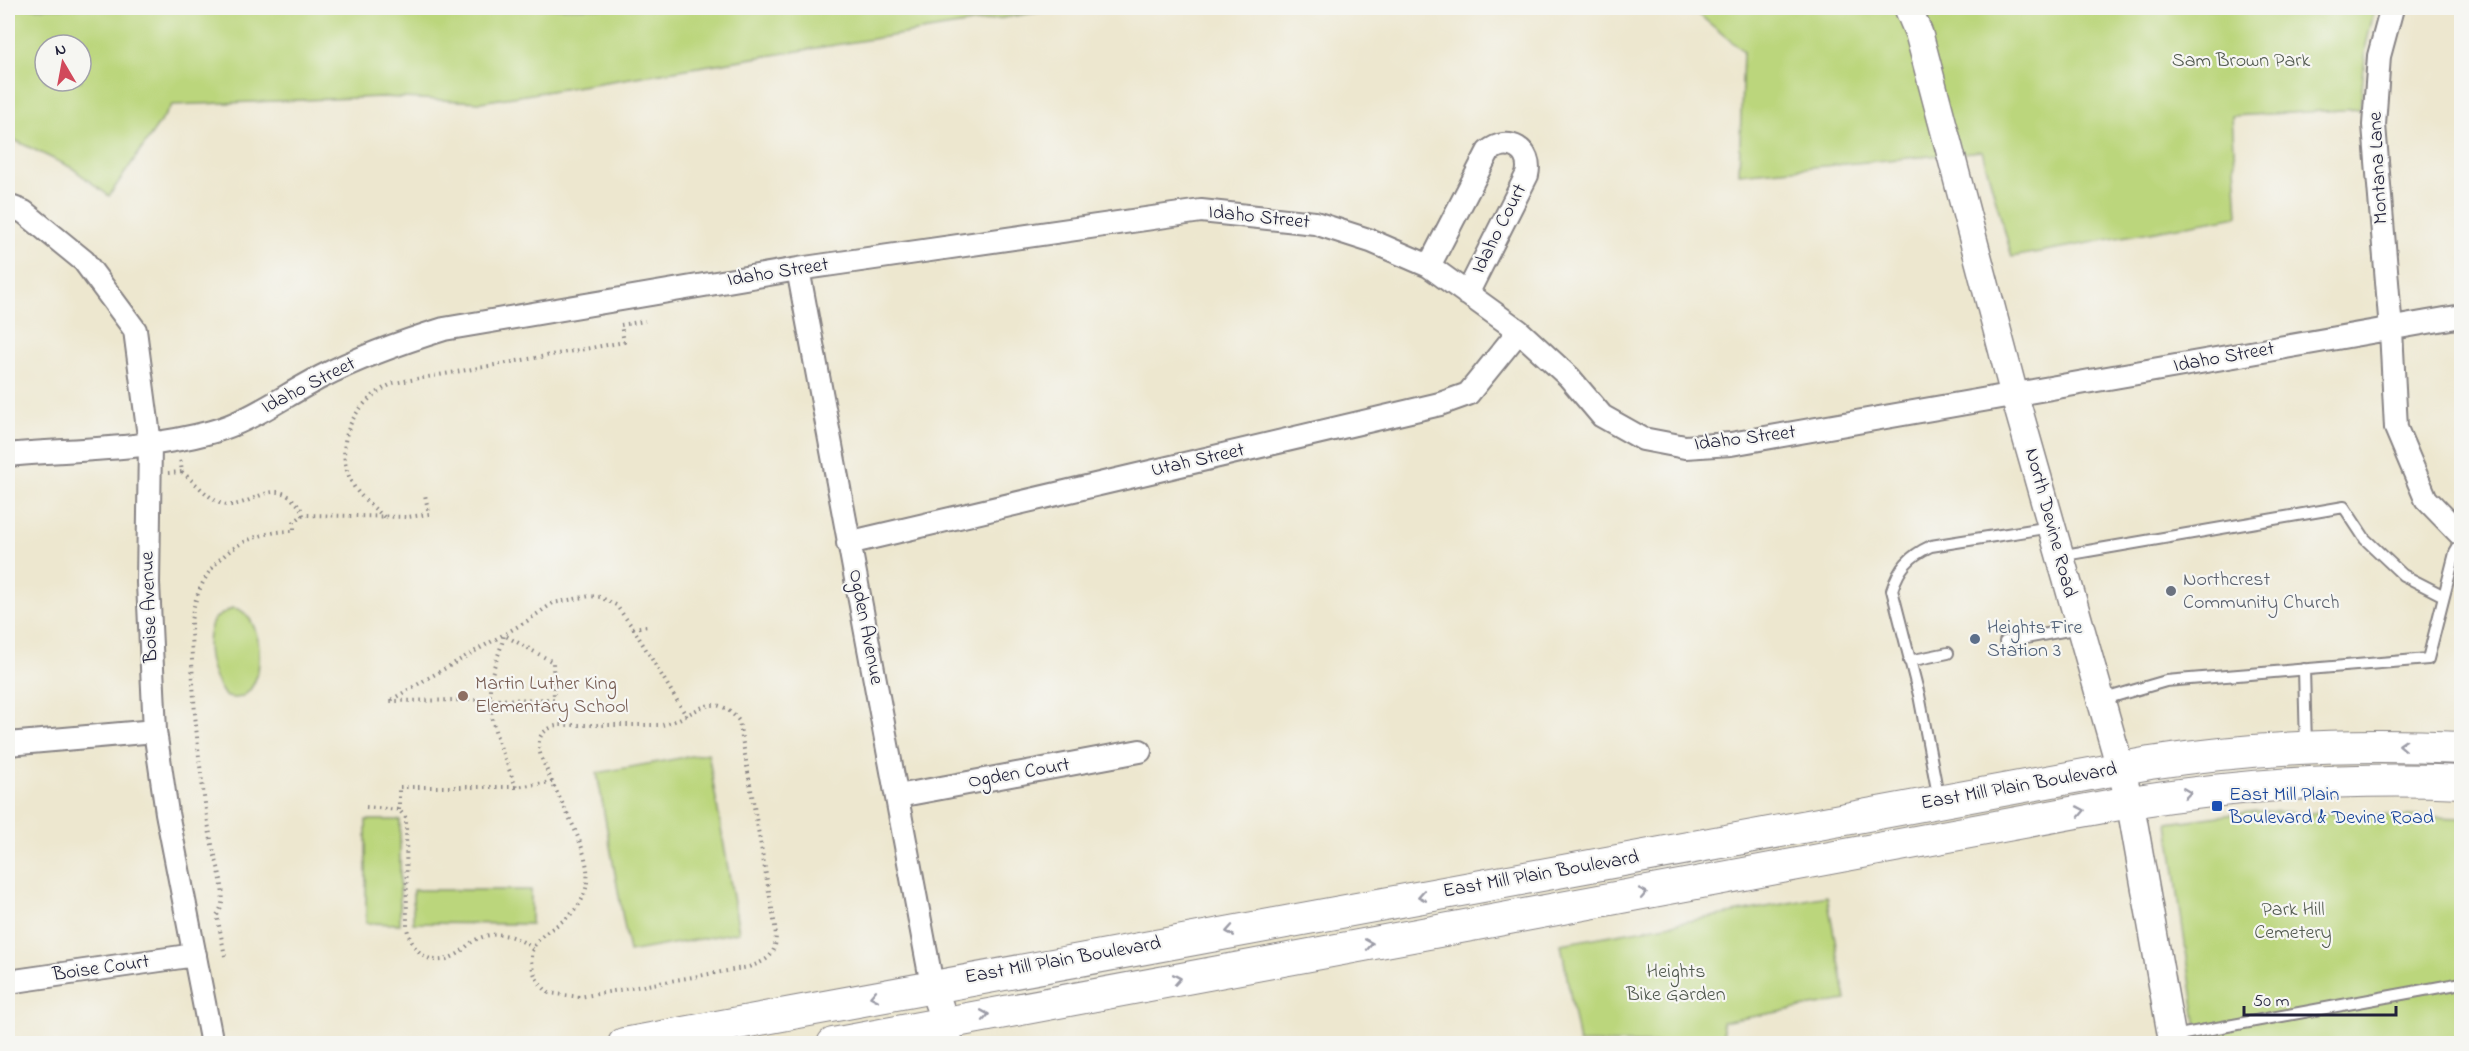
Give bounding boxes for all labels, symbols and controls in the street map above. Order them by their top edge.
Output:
north arrow [33,33,93,93]
text: N [53,37,68,63]
park label: Sam Brown Park [2172,47,2310,76]
street label: Montana Lane [2362,111,2396,225]
street label: Idaho Court [1465,179,1535,279]
street label: Idaho Street [1207,198,1312,238]
street label: Idaho Street [725,251,831,295]
street label: Idaho Street [2171,335,2277,381]
street label: Idaho Street [257,350,361,422]
street label: Idaho Street [1693,418,1798,460]
street label: Utah Street [1148,436,1248,486]
street label: North Devine Road [2016,445,2084,601]
street label: Boise Avenue [134,551,166,664]
place label: Northcrest Community Church [2183,566,2340,618]
street label: Ogden Avenue [839,567,890,687]
marker: Northcrest Community Church [2164,584,2178,598]
place label: Heights Fire Station 3 [1987,614,2083,666]
marker: Heights Fire Station 3 [1968,632,1982,646]
place label: Martin Luther King Elementary School [475,670,628,722]
marker: Martin Luther King Elementary School [456,689,470,703]
one-way arrow [2399,739,2408,752]
street label: Ogden Court [966,751,1073,798]
street label: East Mill Plain Boulevard [1919,755,2119,819]
place label: East Mill Plain Boulevard & Devine Road [2228,781,2434,833]
one-way arrow [2183,787,2192,799]
marker: East Mill Plain Boulevard & Devine Road [2210,799,2224,813]
one-way arrow [2076,805,2086,818]
street label: East Mill Plain Boulevard [1441,843,1641,907]
one-way arrow [1637,887,1647,900]
one-way arrow [1417,889,1427,902]
park label: Park Hill Cemetery [2254,896,2332,948]
one-way arrow [1226,924,1236,937]
street label: East Mill Plain Boulevard [963,929,1163,993]
one-way arrow [1363,938,1373,951]
street label: Boise Court [50,948,151,990]
park label: Heights Bike Garden [1625,958,1726,1010]
one-way arrow [1172,974,1181,986]
scale bar [2244,979,2396,1017]
one-way arrow [870,989,880,1002]
text: 50 m [2253,989,2290,1015]
one-way arrow [980,1009,990,1021]

